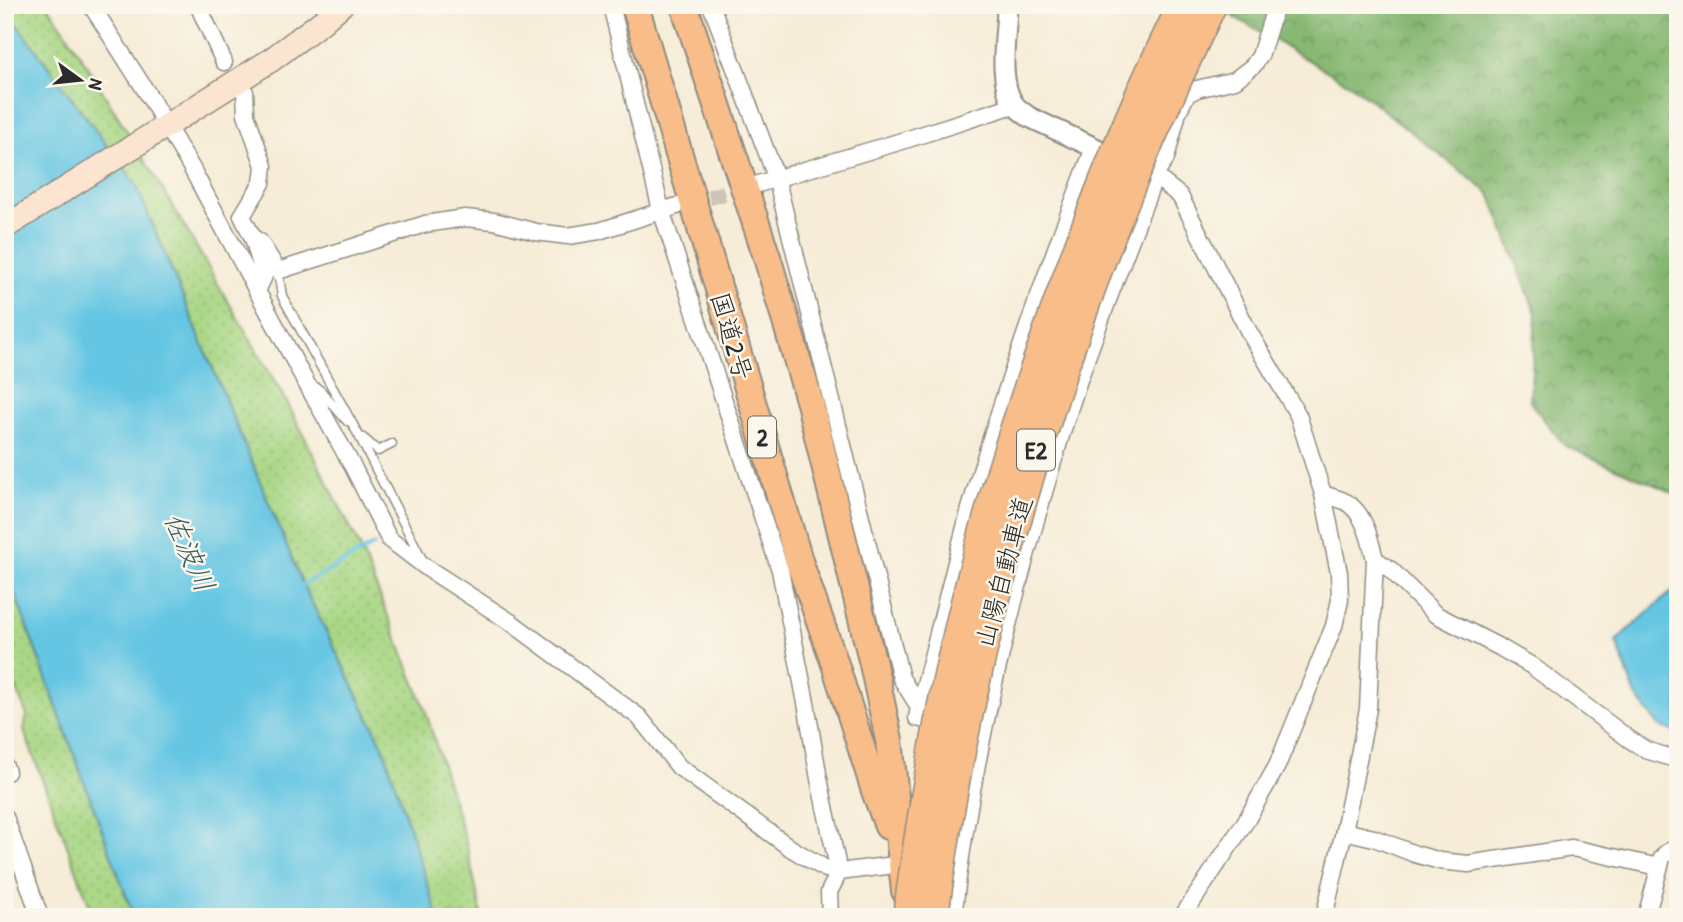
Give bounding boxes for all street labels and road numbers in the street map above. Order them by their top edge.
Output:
street label: 国道2号 [703,288,761,384]
road number: 2 [748,416,776,458]
road number: E2 [1017,430,1055,471]
street label: 山陽自動車道 [966,492,1040,652]

